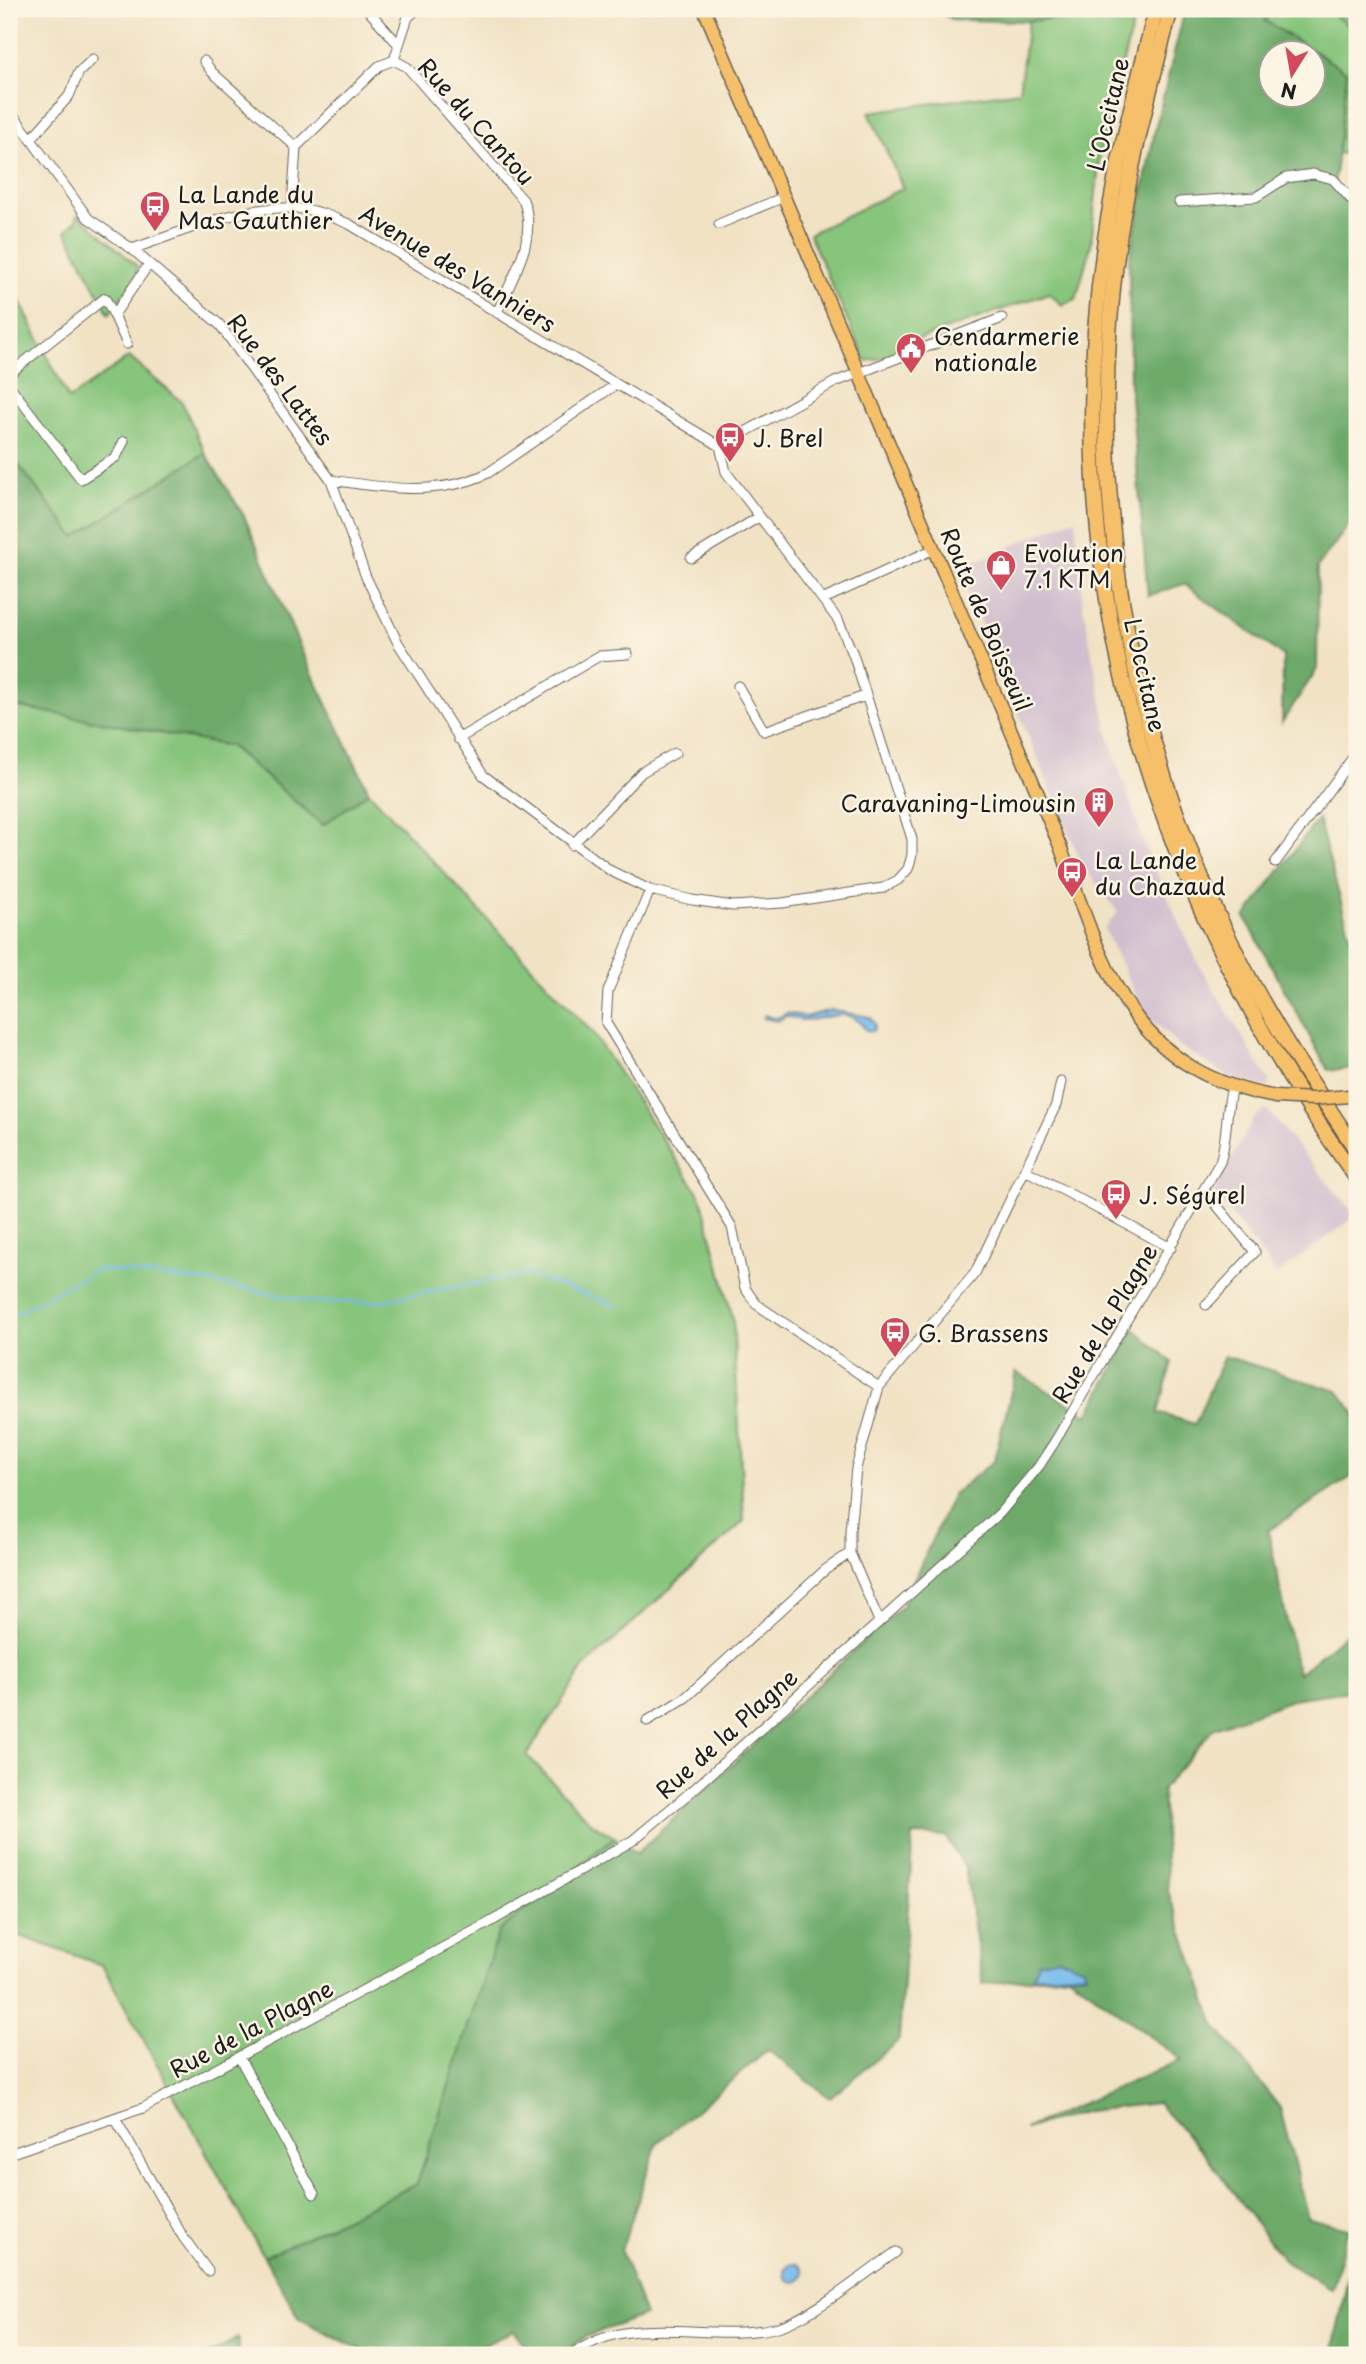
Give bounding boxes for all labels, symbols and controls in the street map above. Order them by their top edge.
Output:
north arrow [1258,38,1328,108]
street label: Rue du Cantou [410,50,544,192]
street label: L'Occitane [1077,54,1137,174]
text: N [1279,76,1299,107]
place label: La Lande du Mas Gauthier [178,176,333,237]
bus stop icon: La Lande du Mas Gauthier [138,189,172,233]
street label: Avenue des Vanniers [353,195,563,341]
street label: Rue des Lattes [220,306,342,452]
place label: Gendarmerie nationale [934,318,1079,379]
public building icon: Gendarmerie nationale [894,331,928,375]
bus stop icon: J. Brel [713,420,747,464]
place label: J. Brel [753,420,823,455]
street label: Route de Boisseuil [932,522,1042,716]
place label: Evolution 7.1 KTM [1024,535,1124,596]
shop icon: Evolution 7.1 KTM [984,548,1018,592]
street label: L'Occitane [1116,615,1176,735]
place label: Caravaning-Limousin [841,785,1076,820]
building icon: Caravaning-Limousin [1082,785,1116,829]
place label: La Lande du Chazaud [1095,842,1226,903]
bus stop icon: La Lande du Chazaud [1055,855,1089,899]
bus stop icon: J. Ségurel [1099,1177,1133,1221]
place label: J. Ségurel [1139,1177,1246,1212]
street label: Rue de la Plagne [1042,1236,1166,1410]
bus stop icon: G. Brassens [878,1315,912,1359]
place label: G. Brassens [918,1315,1049,1350]
street label: Rue de la Plagne [647,1659,805,1807]
street label: Rue de la Plagne [163,1970,339,2086]

